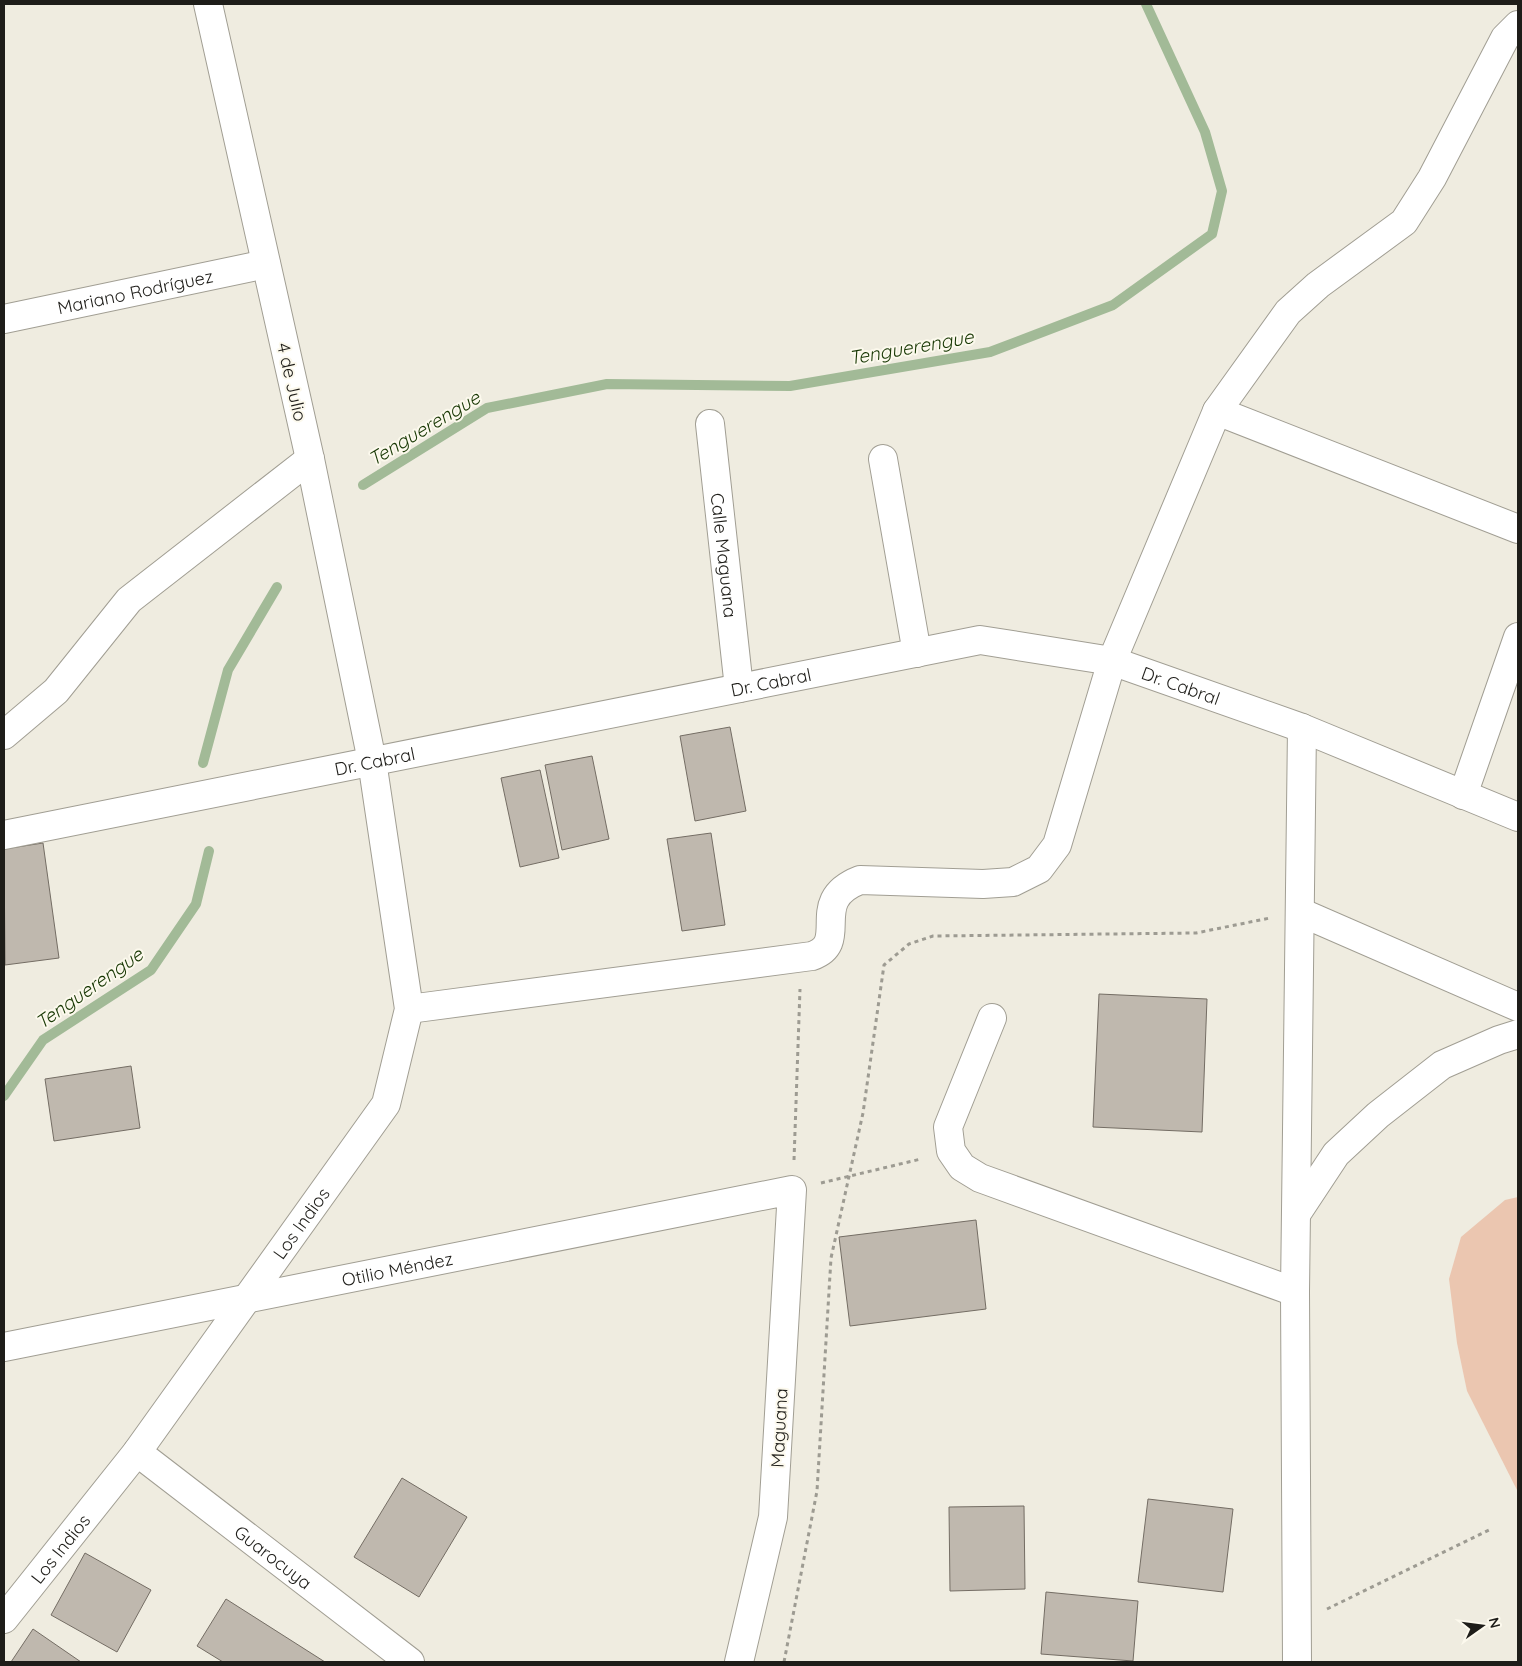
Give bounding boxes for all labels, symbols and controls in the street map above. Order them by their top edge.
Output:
street label: Mariano Rodríguez [55,264,215,319]
water label: Tenguerengue [847,324,976,370]
street label: 4 de Julio [272,341,312,423]
water label: Tenguerengue [364,385,485,471]
street label: Calle Maguana [706,492,743,619]
street label: Dr. Cabral [1139,661,1223,710]
street label: Dr. Cabral [729,663,813,701]
street label: Dr. Cabral [332,742,417,780]
water label: Tenguerengue [30,941,149,1034]
street label: Los Indios [267,1183,334,1263]
street label: Otilio Méndez [340,1246,455,1291]
street label: Maguana [765,1388,793,1468]
street label: Los Indios [25,1509,95,1588]
street label: Guarocuya [230,1520,317,1594]
north arrow [1457,1601,1507,1651]
text: N [1485,1616,1505,1630]

